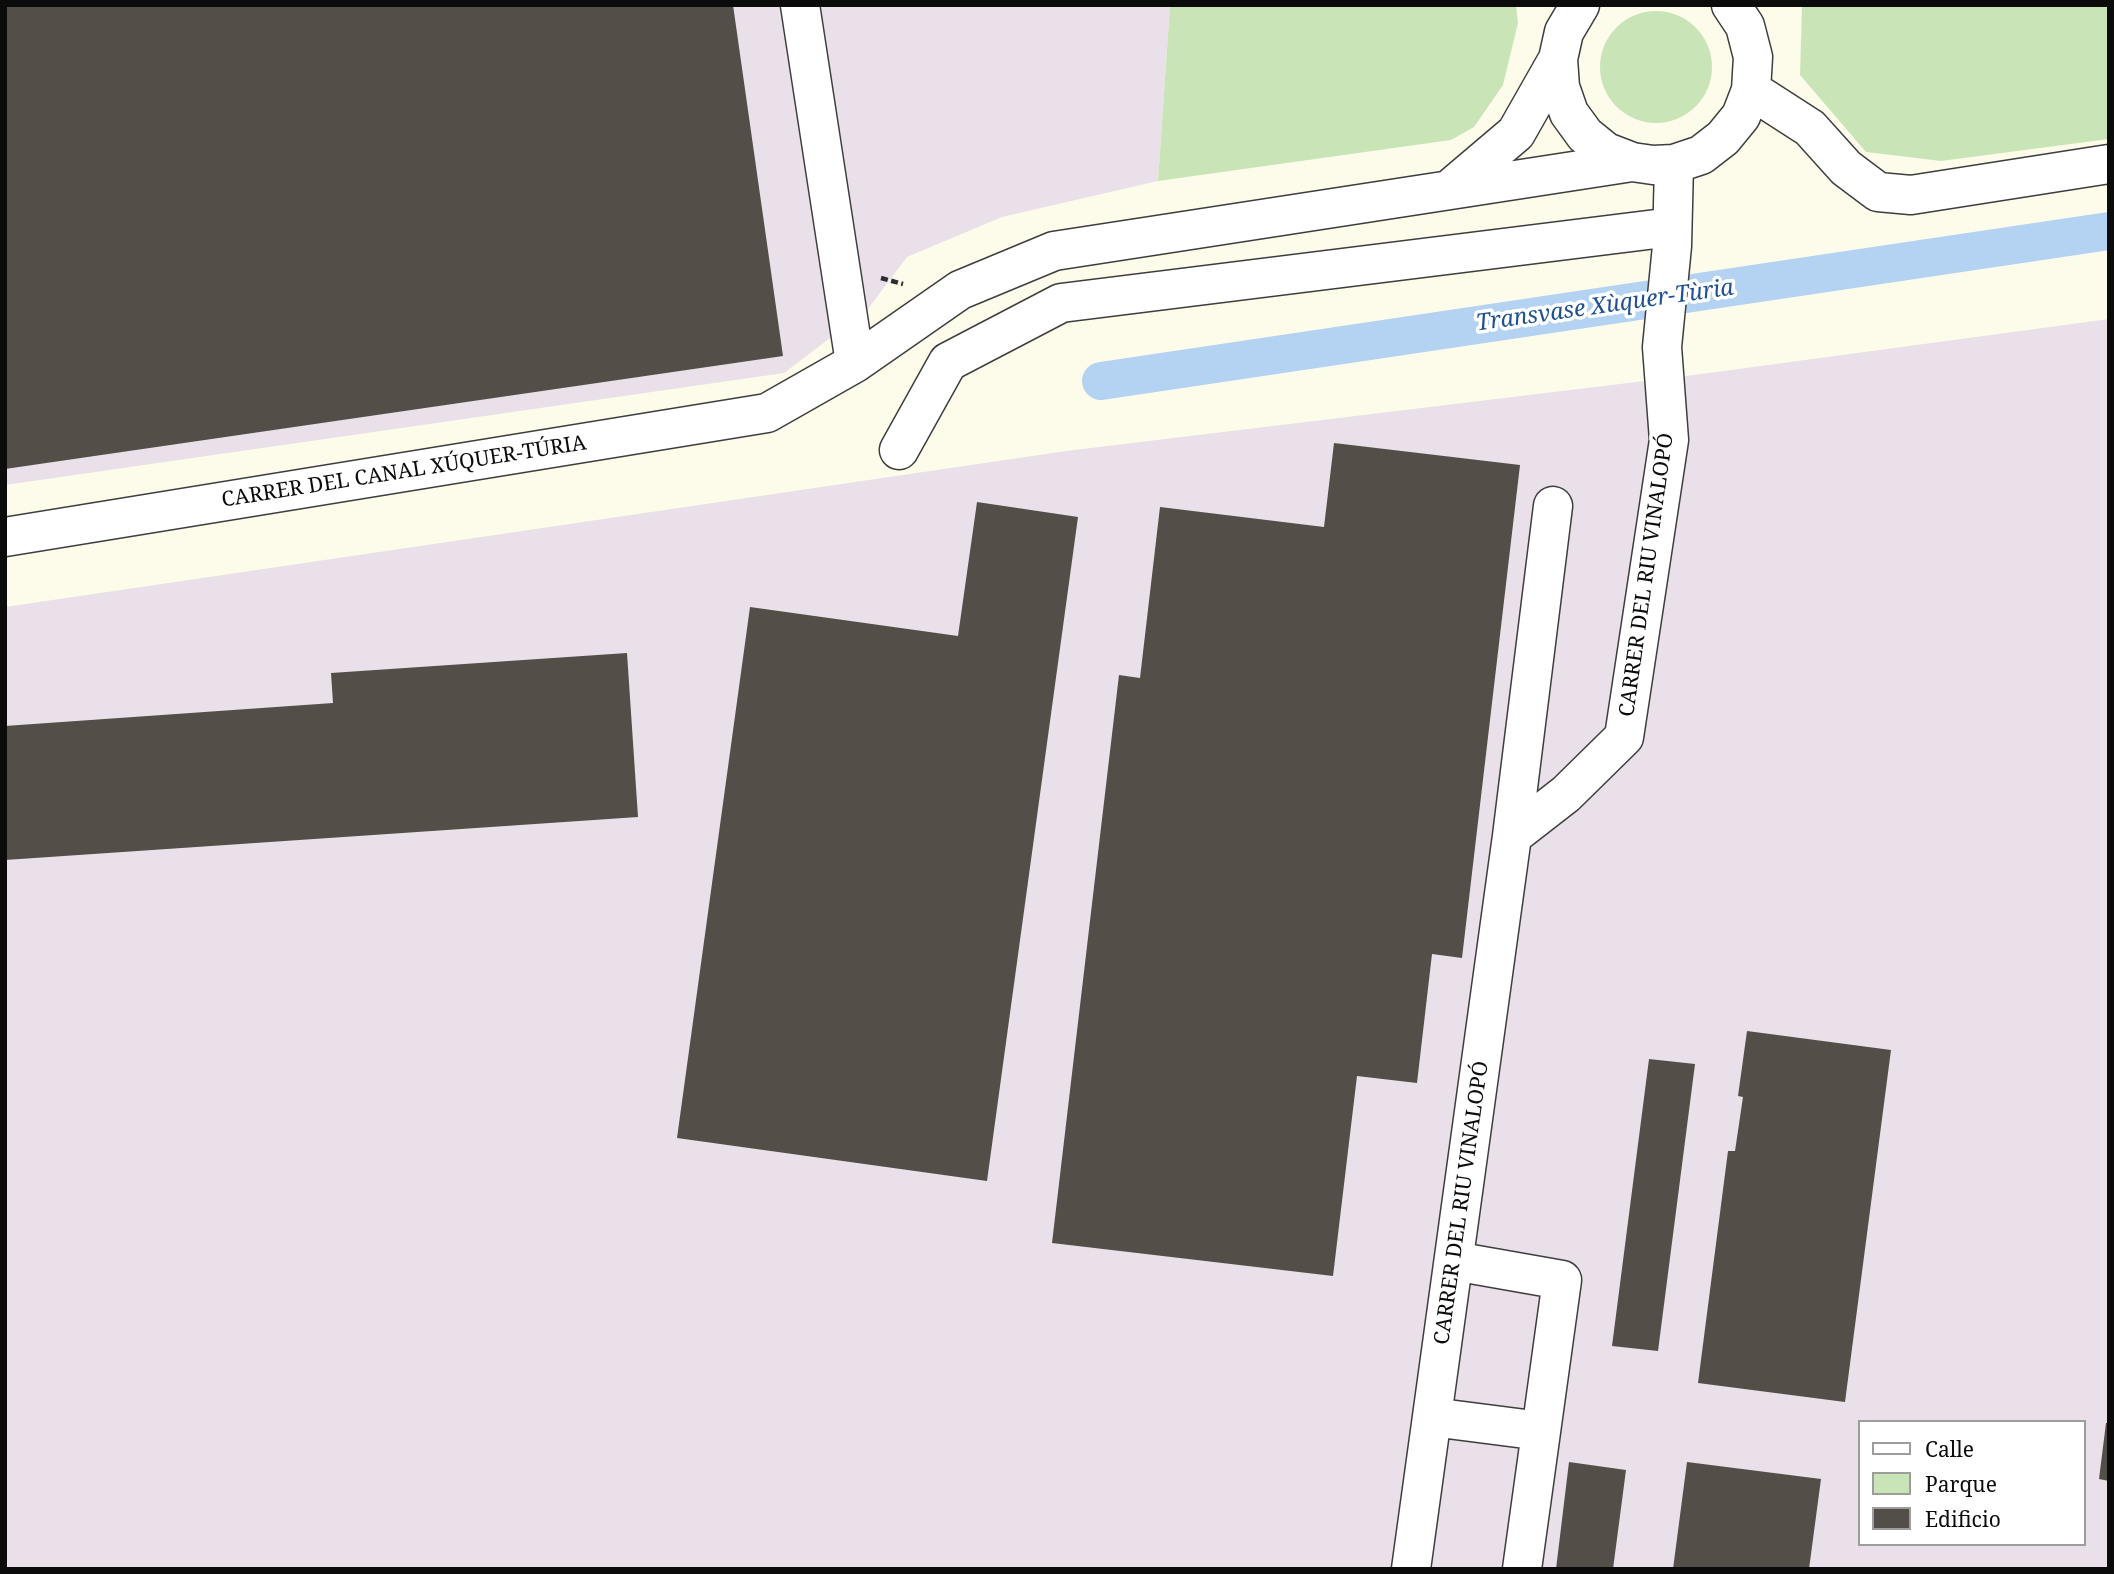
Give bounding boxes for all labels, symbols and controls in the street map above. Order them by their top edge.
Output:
water label: Transvase Xùquer-Tùria [1475,274,1735,338]
street label: CARRER DEL CANAL XÚQUER-TÚRIA [220,431,588,513]
street label: CARRER DEL RIU VINALOPÓ [1615,432,1679,718]
street label: CARRER DEL RIU VINALOPÓ [1430,1060,1494,1346]
legend [1858,1420,2086,1546]
text: Calle [1925,1435,1974,1463]
text: Parque [1925,1470,1997,1498]
text: Edificio [1925,1505,2001,1533]

